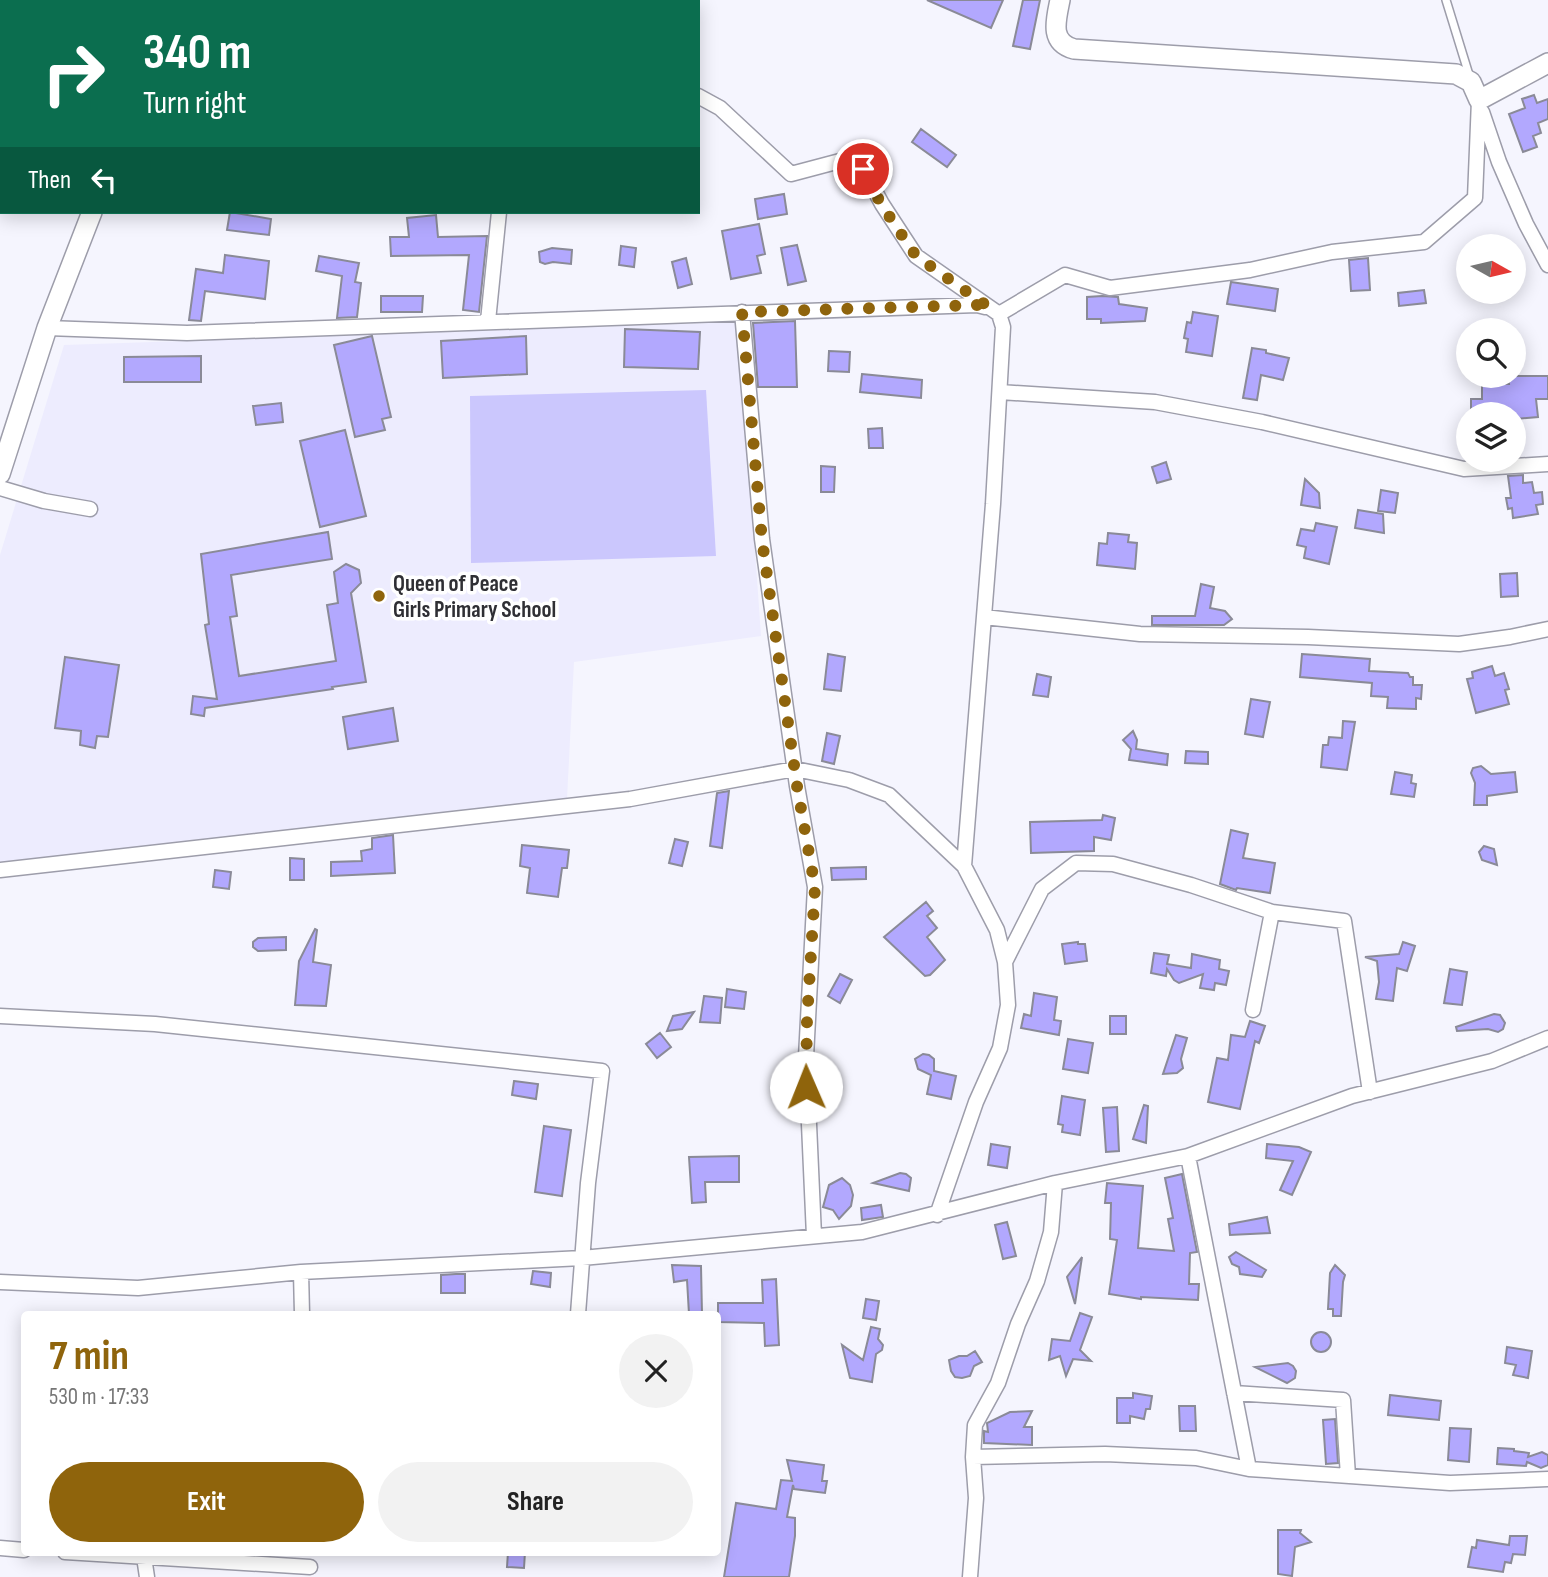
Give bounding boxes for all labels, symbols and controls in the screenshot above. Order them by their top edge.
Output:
text: 340 m [143,24,251,83]
icon: right [28,28,119,119]
text: Turn right [143,84,247,123]
pin [833,139,893,199]
icon: arrive [844,150,882,188]
icon: left [85,161,123,199]
text: Then [28,165,71,196]
north arrow [1456,234,1526,304]
map controls [1456,234,1526,472]
button: search [1456,318,1526,388]
button: layers [1456,402,1526,472]
place label: Queen of Peace Girls Primary School [393,570,556,624]
marker: Queen of Peace Girls Primary School [371,588,387,604]
position arrow [769,1050,843,1124]
text: 7 min [49,1331,129,1382]
button: close [619,1334,693,1408]
text: 530 m · 17:33 [49,1383,149,1411]
button: Exit [49,1462,364,1542]
button: Share [378,1462,693,1542]

